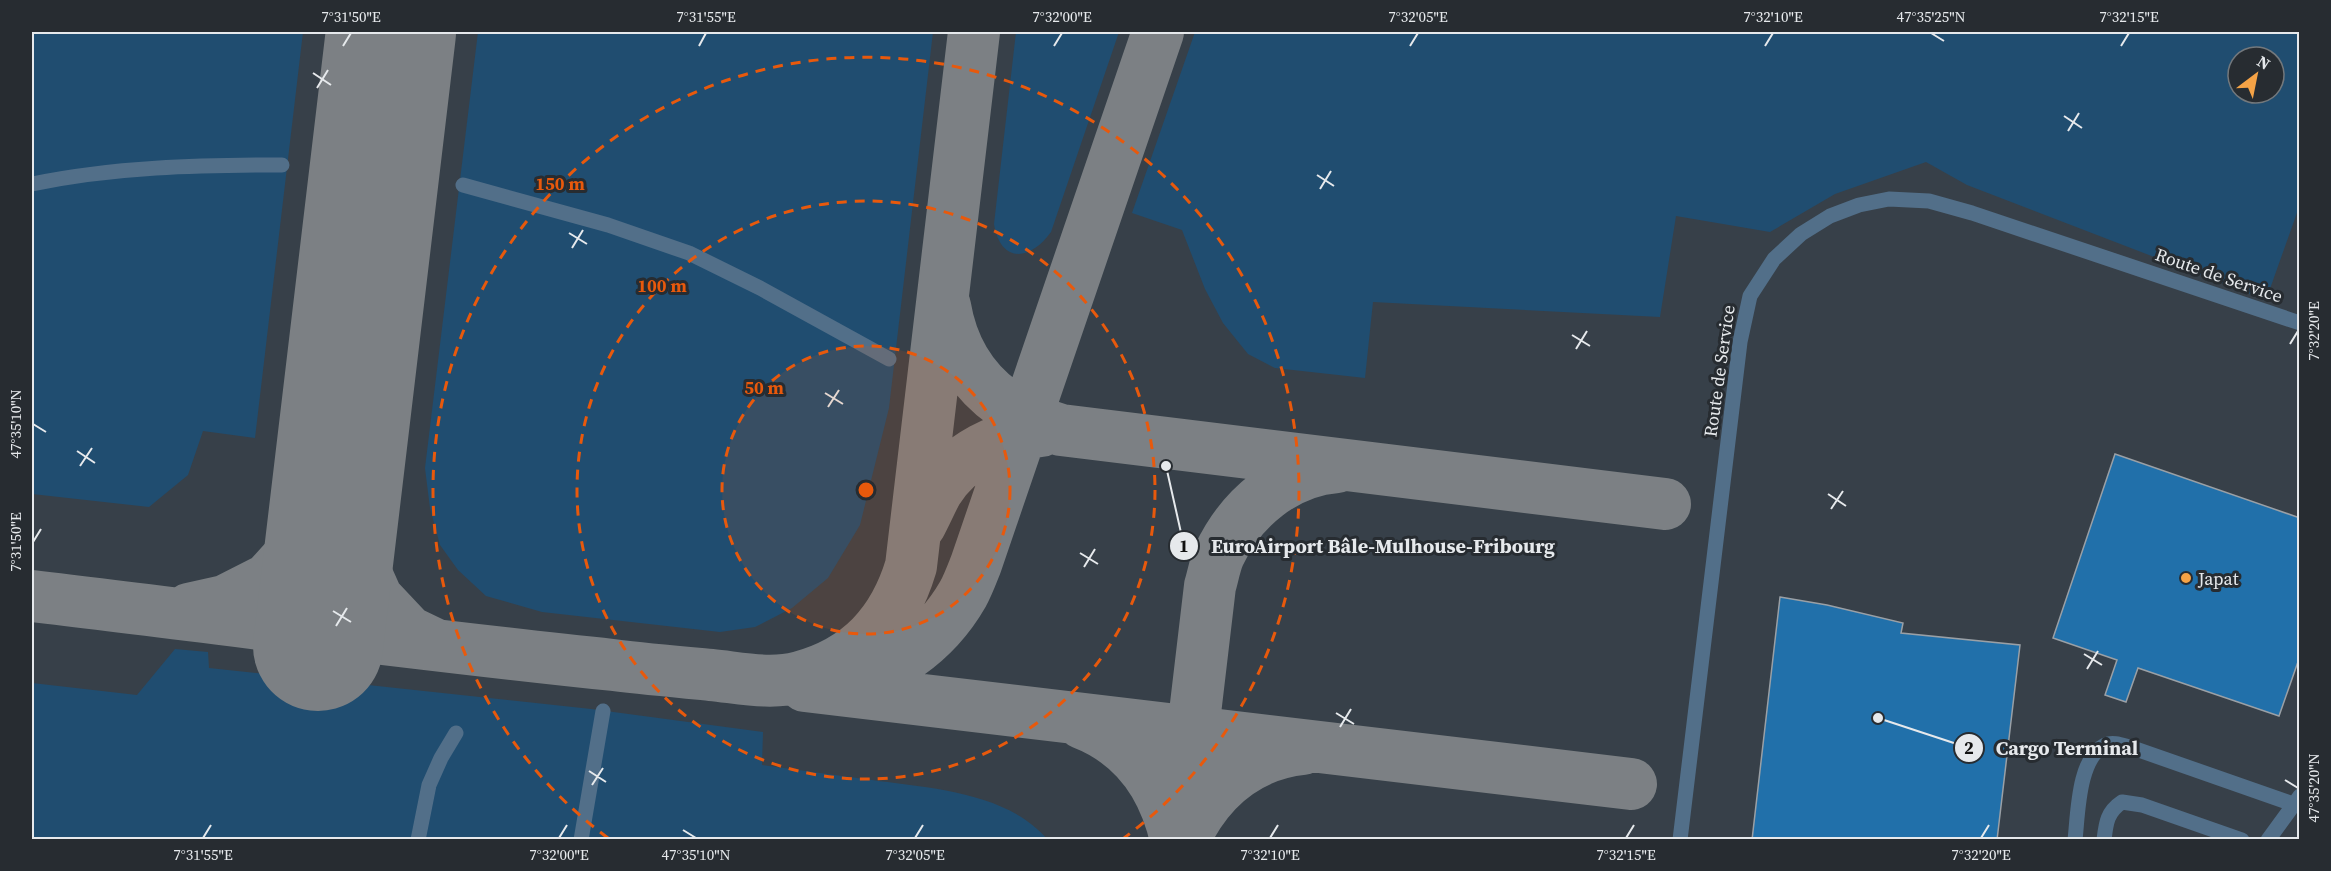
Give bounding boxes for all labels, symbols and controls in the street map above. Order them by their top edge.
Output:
text: 7°31'50"E [321,6,381,27]
text: 7°31'55"E [676,6,736,27]
text: 7°32'00"E [1032,6,1092,27]
text: 7°32'05"E [1388,6,1448,27]
text: 7°32'10"E [1743,6,1803,27]
text: 47°35'25"N [1896,6,1966,27]
text: 7°32'15"E [2099,6,2159,27]
north arrow [2226,45,2286,105]
text: N [2253,50,2275,75]
text: 150 m [535,171,585,196]
street label: Route de Service [2152,242,2286,308]
text: 100 m [637,273,687,298]
text: 7°32'20"E [2303,301,2324,361]
street label: Route de Service [1697,303,1741,439]
text: 50 m [744,375,784,400]
text: 47°35'10"N [5,389,26,459]
centre of rings [856,480,876,500]
text: 7°31'50"E [5,512,26,572]
callout: EuroAirport Bâle-Mulhouse-Fribourg [1169,527,1567,565]
text: EuroAirport Bâle-Mulhouse-Fribourg [1211,532,1555,560]
text: 1 [1179,533,1189,558]
place label: Japat [2197,566,2239,591]
marker: Japat [2179,571,2193,585]
callout: Cargo Terminal [1954,729,2151,767]
text: Cargo Terminal [1996,734,2138,762]
text: 2 [1964,735,1974,760]
text: 47°35'20"N [2303,753,2324,823]
text: 7°31'55"E [173,844,233,865]
text: 7°32'00"E [529,844,589,865]
text: 47°35'10"N [661,844,731,865]
text: 7°32'05"E [885,844,945,865]
text: 7°32'10"E [1240,844,1300,865]
text: 7°32'15"E [1596,844,1656,865]
text: 7°32'20"E [1951,844,2011,865]

